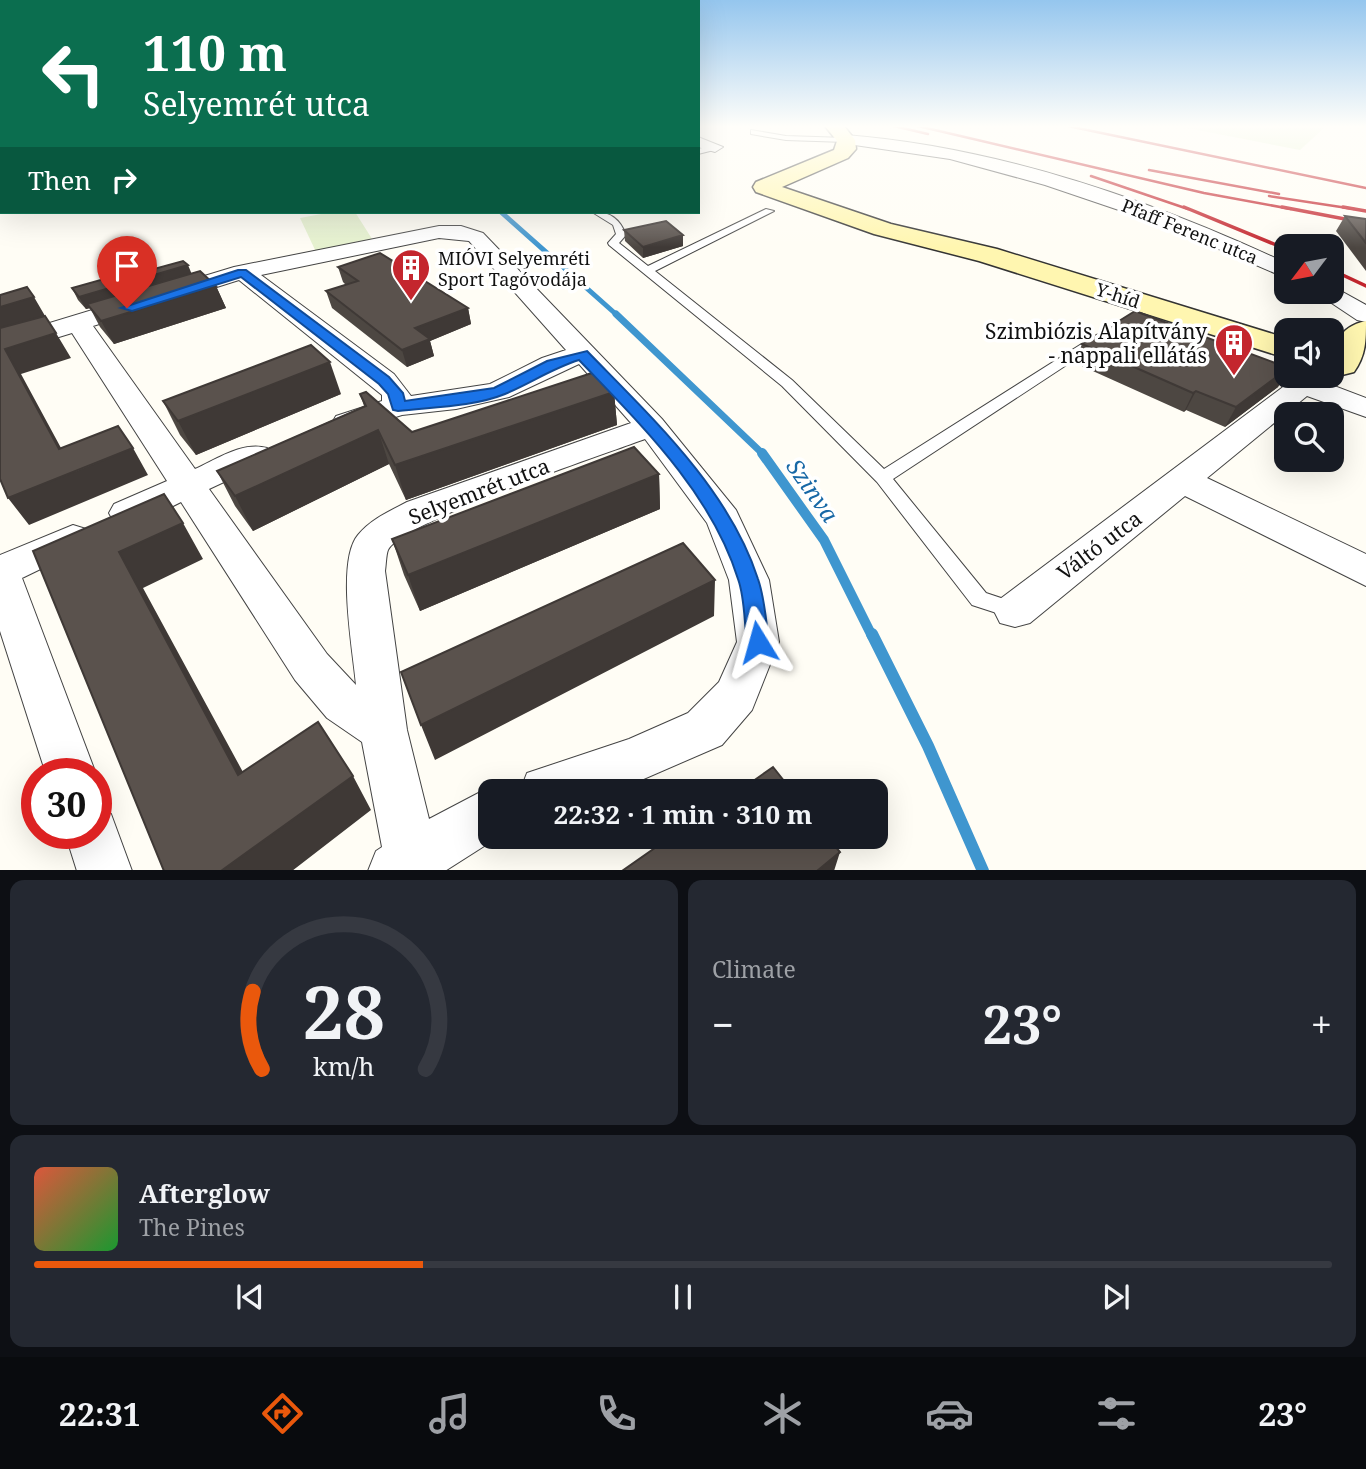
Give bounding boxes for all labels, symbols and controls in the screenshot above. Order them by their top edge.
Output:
text: 110 m [143,19,287,85]
icon: left [28,28,119,119]
text: Selyemrét utca [143,82,370,125]
icon: right [105,161,143,199]
text: Then [28,162,91,198]
street label: Pfaff Ferenc utca [1118,193,1262,269]
north arrow [1274,234,1344,304]
map controls [1274,234,1344,472]
pin [97,236,157,308]
place label: MIÓVI Selyemréti Sport Tagóvodája [438,246,590,291]
icon: arrive [108,247,146,285]
building icon: MIÓVI Selyemréti Sport Tagóvodája [390,247,432,302]
street label: Y-híd [1092,276,1143,313]
place label: Szimbiózis Alapítvány - nappali ellátás [985,317,1207,369]
button: sound [1274,318,1344,388]
building icon: Szimbiózis Alapítvány - nappali ellátás [1213,322,1255,377]
button: search [1274,402,1344,472]
street label: Selyemrét utca [404,451,554,531]
water label: Szinva [780,452,847,529]
street label: Váltó utca [1051,504,1147,586]
position arrow [721,605,795,679]
speed limit sign: 30 [21,758,112,849]
text: 22:32 · 1 min · 310 m [553,796,813,832]
text: Climate [712,953,796,985]
text: 28 [303,961,385,1060]
text: 23° [983,988,1062,1059]
text: − [712,998,734,1050]
text: + [1311,998,1332,1050]
text: km/h [313,1048,375,1082]
text: Afterglow [139,1175,270,1211]
text: The Pines [139,1211,245,1243]
icon: previous [231,1278,269,1316]
icon: pause [664,1278,702,1316]
icon: next [1097,1278,1135,1316]
icon: directions [258,1389,307,1438]
icon: music [425,1389,474,1438]
icon: phone [592,1389,641,1438]
icon: climate [758,1389,807,1438]
icon: car [925,1389,974,1438]
icon: filters [1092,1389,1141,1438]
text: 22:31 [59,1392,141,1435]
text: 23° [1258,1392,1307,1435]

